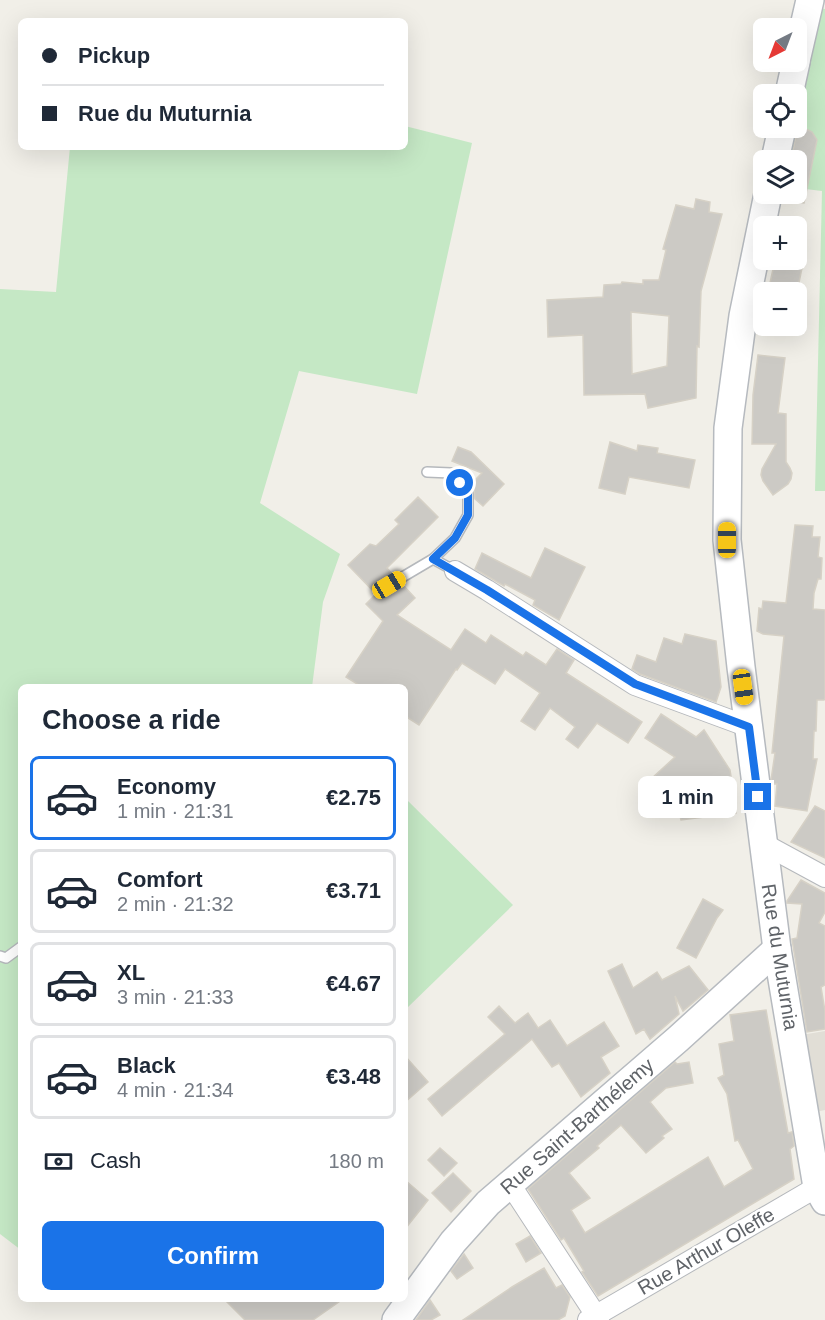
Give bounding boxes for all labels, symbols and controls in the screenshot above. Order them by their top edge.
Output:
north arrow [753,18,807,72]
map controls [753,18,807,336]
text: Pickup [78,43,150,68]
button: locate [753,84,807,138]
text: Rue du Muturnia [78,101,252,126]
button: layers [753,150,807,204]
button: + [753,216,807,270]
button: − [753,282,807,336]
route start [446,469,473,496]
car [718,522,736,558]
car [369,568,409,602]
car [732,668,754,706]
text: Choose a ride [42,705,221,735]
icon: car [45,771,99,825]
text: Economy [117,774,216,799]
callout: 1 min [638,776,737,818]
route end [744,783,771,810]
text: €2.75 [326,785,381,810]
text: 1 min [661,786,714,808]
text: 1 min · 21:31 [117,800,234,822]
icon: car [45,864,99,918]
text: Comfort [117,867,203,892]
text: €3.71 [326,878,381,903]
street label: Rue du Muturnia [758,882,803,1033]
text: 2 min · 21:32 [117,893,234,915]
icon: car [45,957,99,1011]
text: XL [117,960,145,985]
text: €4.67 [326,971,381,996]
text: 3 min · 21:33 [117,986,234,1008]
icon: car [45,1050,99,1104]
text: Black [117,1053,176,1078]
street label: Rue Saint-Barthélemy [496,1054,658,1198]
text: €3.48 [326,1064,381,1089]
text: 4 min · 21:34 [117,1079,234,1101]
icon: cash [42,1145,75,1178]
text: Cash [90,1148,141,1173]
text: 180 m [328,1150,384,1172]
street label: Rue Arthur Oleffe [634,1203,778,1299]
button: Confirm [42,1221,384,1290]

